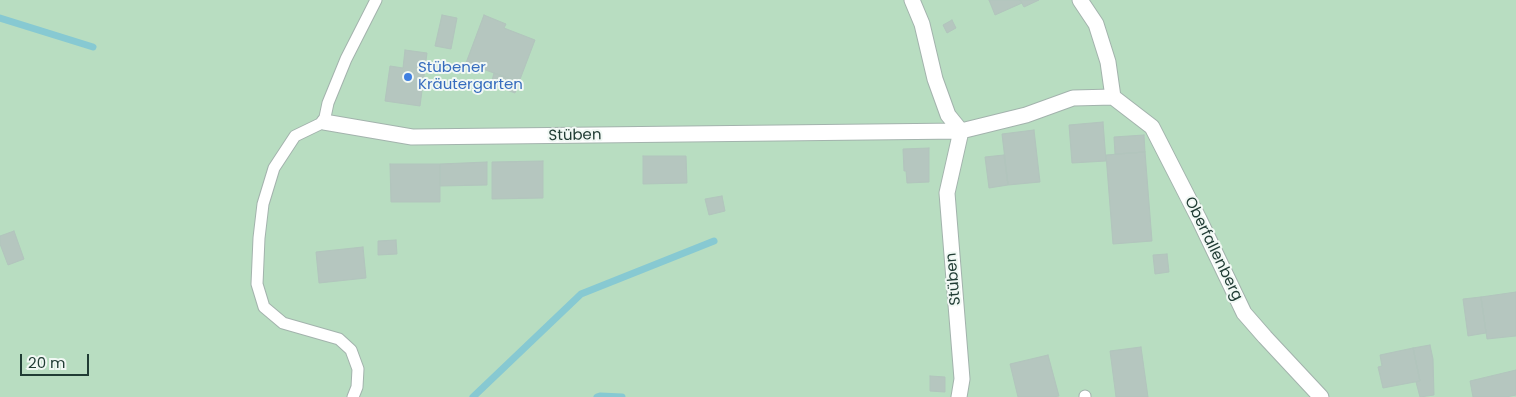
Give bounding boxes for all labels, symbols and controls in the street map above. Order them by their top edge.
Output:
place label: Stübener Kräutergarten [418,59,523,94]
marker: Stübener Kräutergarten [402,71,414,83]
street label: Stüben [548,127,602,145]
street label: Oberfallenberg [1180,194,1246,304]
street label: Stüben [943,252,965,306]
scale bar [22,344,91,376]
text: 20 m [28,352,66,373]

